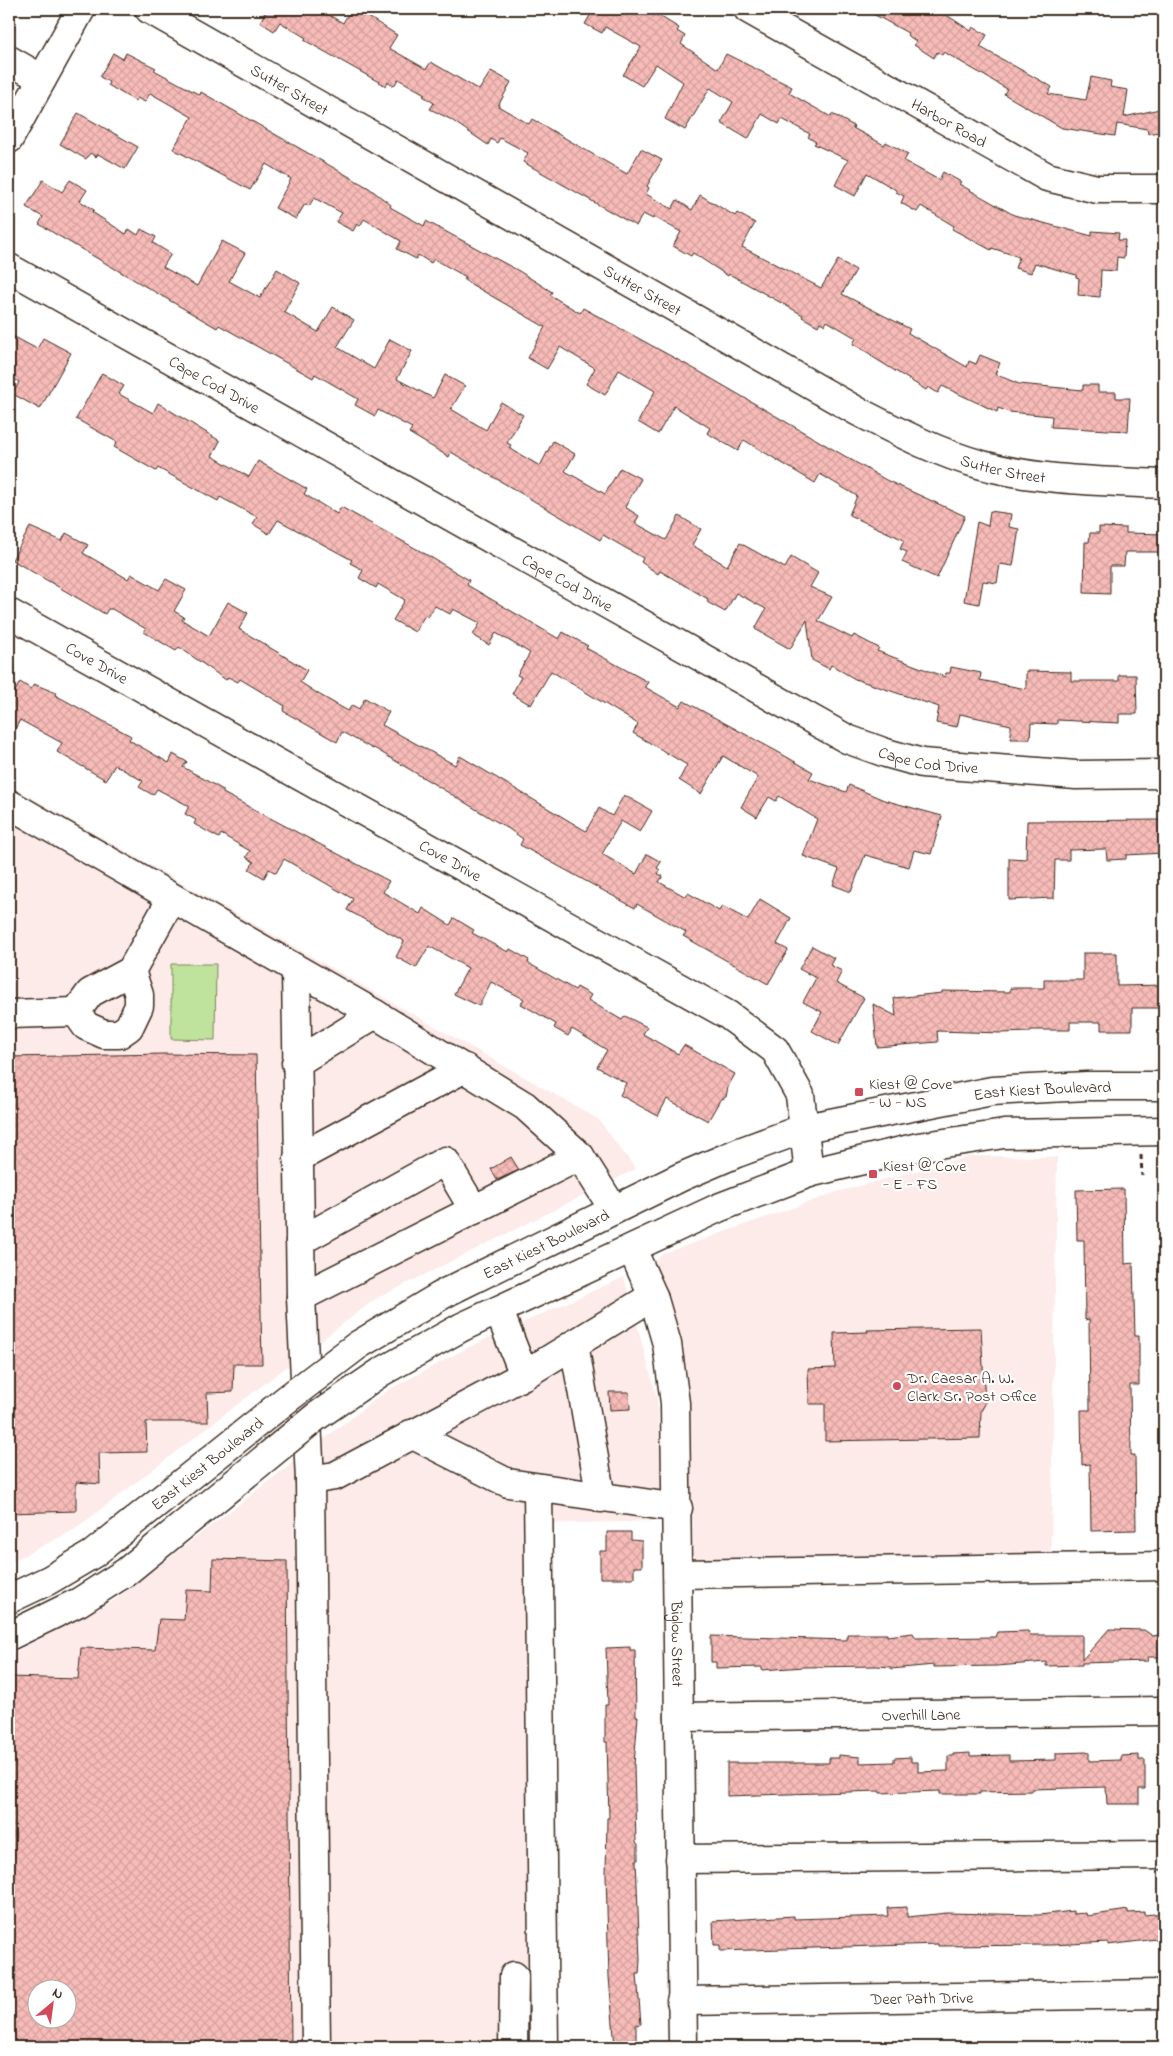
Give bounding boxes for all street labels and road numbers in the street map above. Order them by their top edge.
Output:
street label: Sutter Street [245,59,333,123]
street label: Harbor Road [906,93,991,155]
street label: Sutter Street [598,259,686,323]
street label: Cape Cod Drive [164,350,264,421]
street label: Sutter Street [957,449,1047,491]
street label: Cape Cod Drive [517,549,617,619]
street label: Cove Drive [60,637,133,692]
street label: Cape Cod Drive [875,741,980,781]
street label: Cove Drive [414,835,486,889]
street label: East Kiest Boulevard [972,1076,1111,1108]
street label: East Kiest Boulevard [479,1204,614,1287]
street label: East Kiest Boulevard [147,1412,269,1517]
street label: Biglow Street [663,1600,689,1688]
street label: Overhill Lane [881,1704,961,1728]
street label: Deer Path Drive [870,1987,974,2012]

